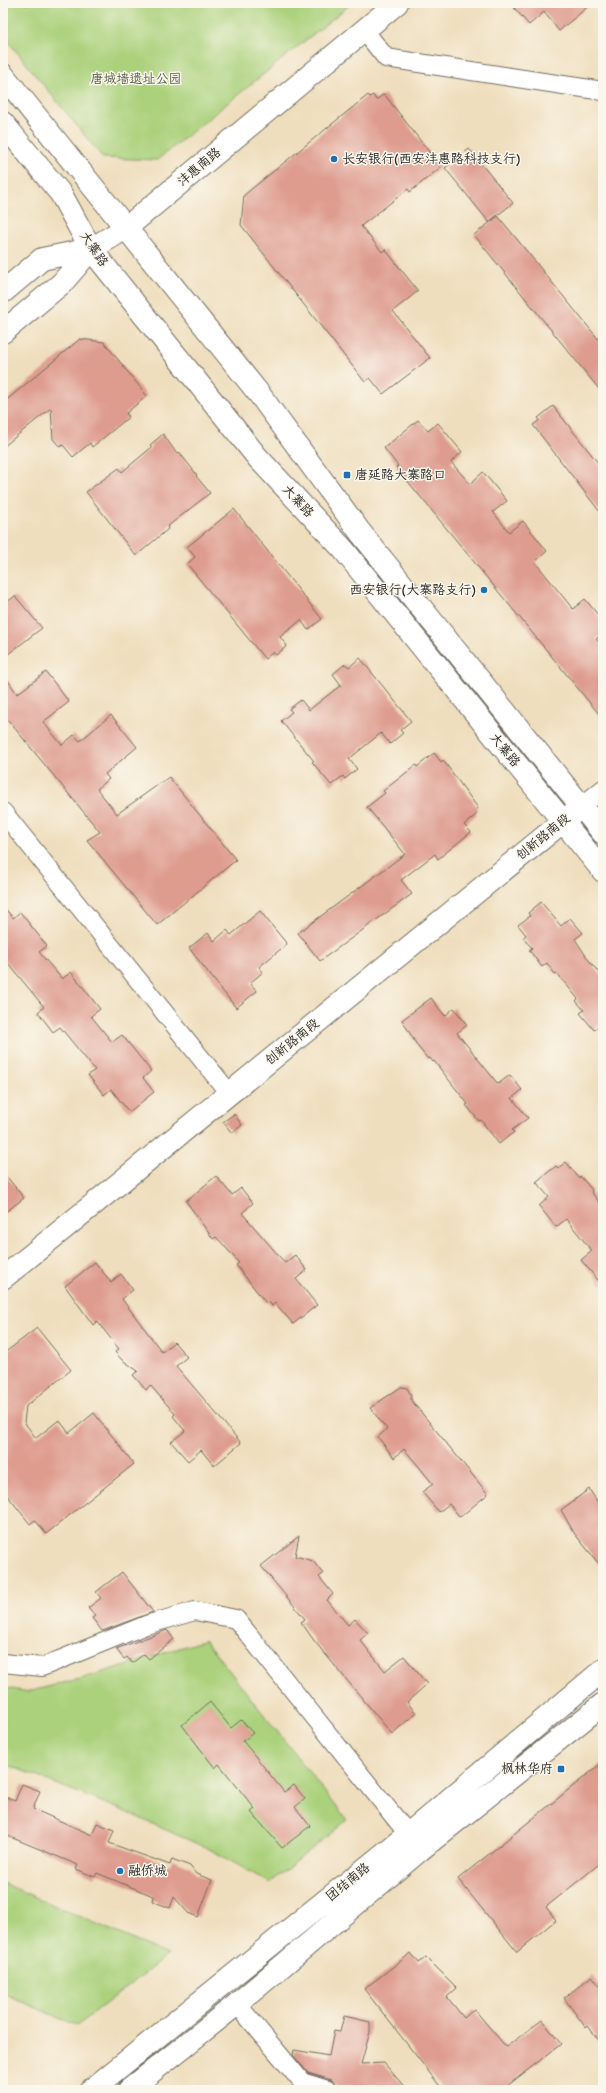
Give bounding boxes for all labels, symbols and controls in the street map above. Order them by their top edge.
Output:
park label: 唐城墙遗址公园 [90,71,182,87]
street label: 沣惠南路 [174,144,224,190]
place label: 长安银行(西安沣惠路科技支行) [342,151,521,167]
marker: 长安银行(西安沣惠路科技支行) [329,154,339,164]
street label: 大寨路 [76,228,112,270]
place label: 唐延路大寨路口 [355,467,446,483]
marker: 唐延路大寨路口 [342,470,352,480]
street label: 大寨路 [279,481,317,521]
place label: 西安银行(大寨路支行) [349,582,476,598]
marker: 西安银行(大寨路支行) [479,585,489,595]
street label: 大寨路 [487,730,523,770]
street label: 创新路南段 [513,810,573,864]
street label: 创新路南段 [262,1015,322,1069]
place label: 枫林华府 [501,1761,553,1777]
marker: 枫林华府 [556,1764,566,1774]
street label: 团结南路 [323,1859,373,1905]
place label: 融侨城 [128,1863,167,1879]
marker: 融侨城 [115,1866,125,1876]

